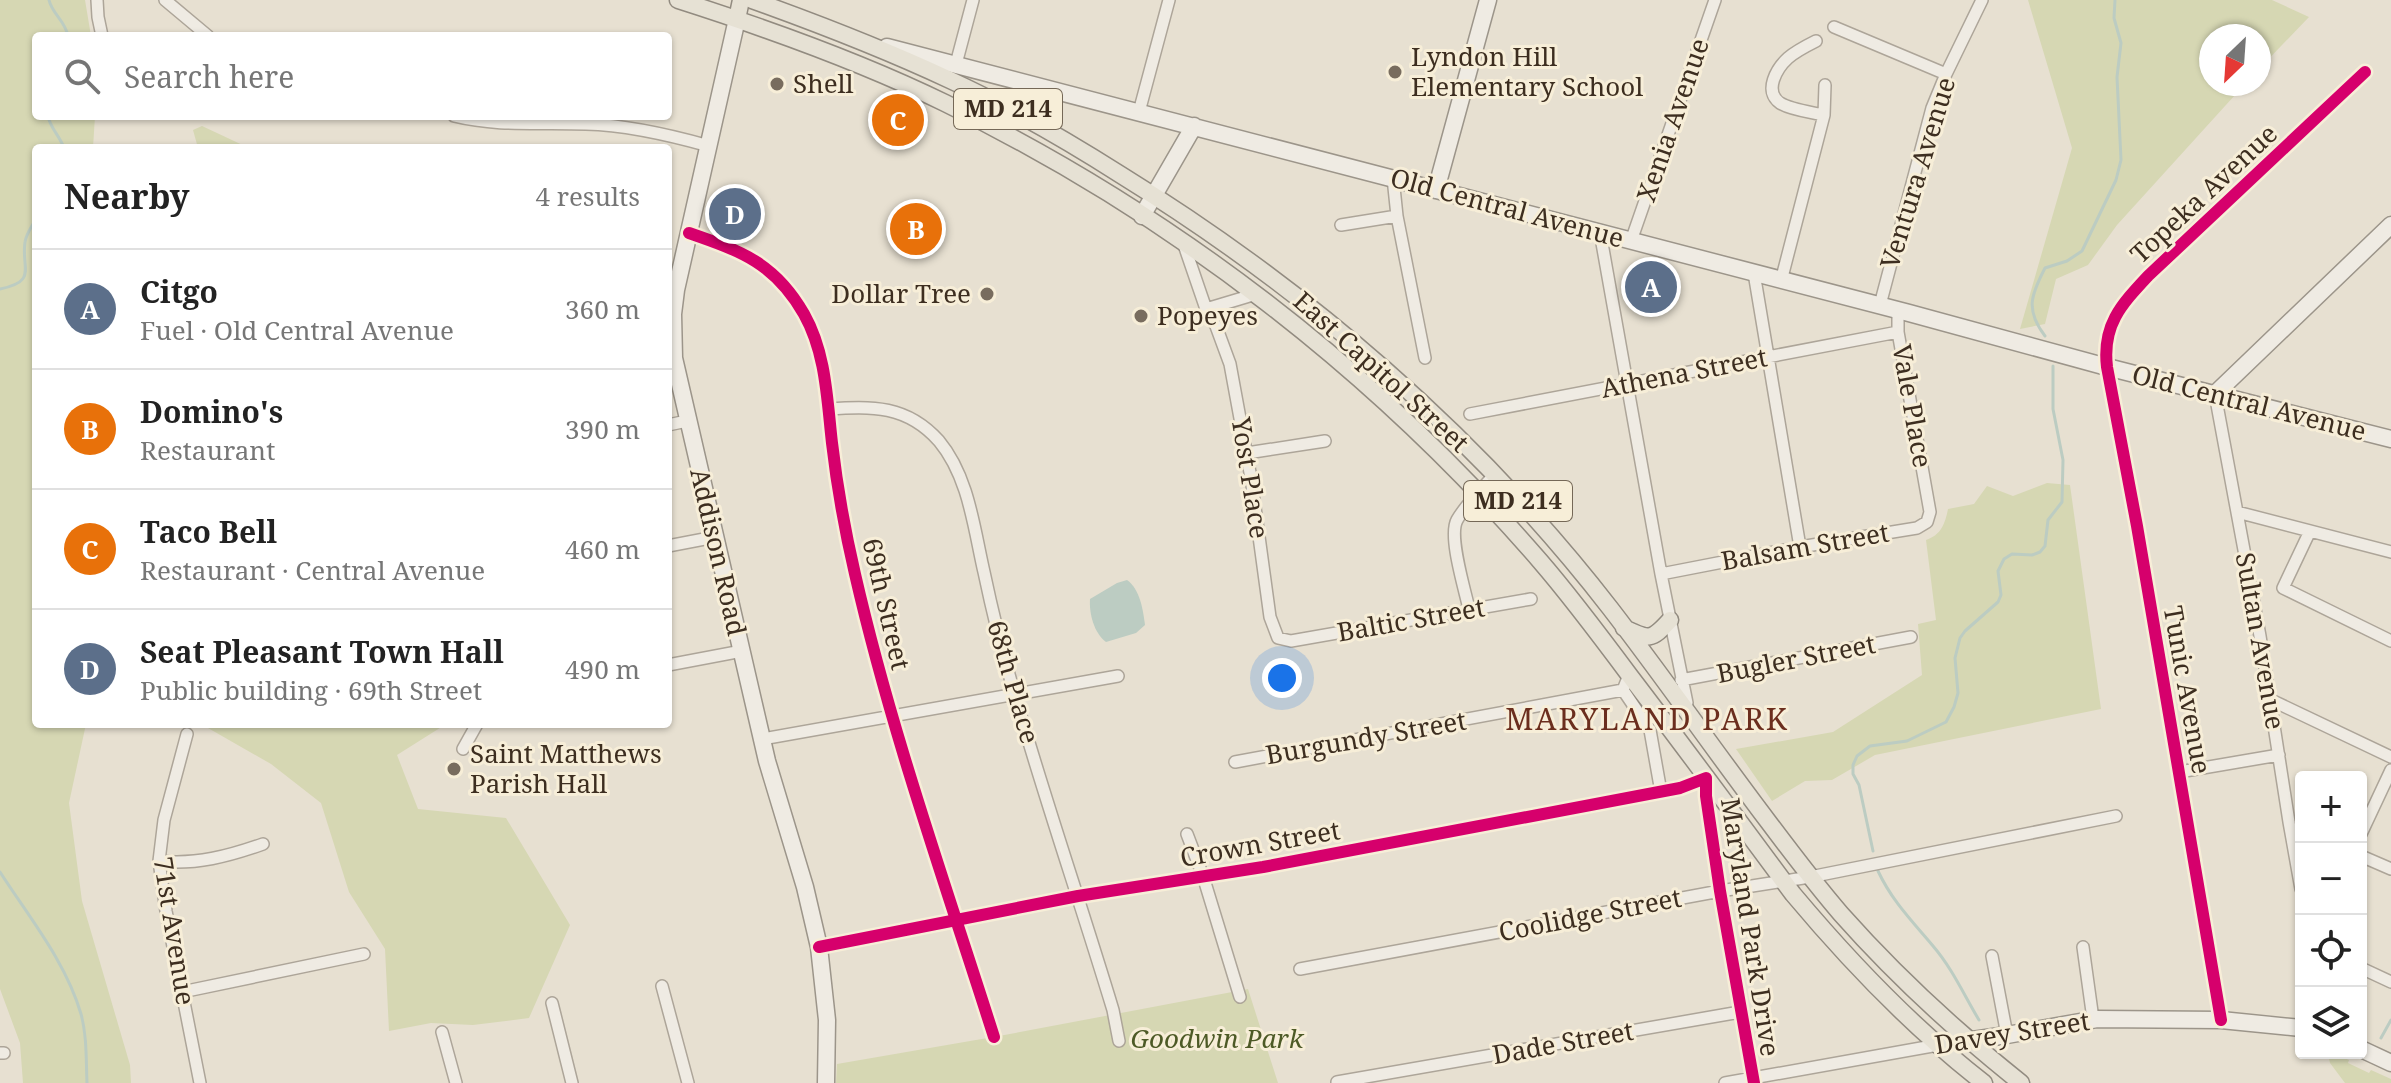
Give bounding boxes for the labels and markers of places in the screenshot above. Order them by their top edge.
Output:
place label: Lyndon Hill Elementary School [1411,38,1643,104]
marker: Lyndon Hill Elementary School [1386,63,1404,81]
place label: Shell [793,65,854,101]
marker: Shell [768,75,786,93]
pin: C [872,90,924,150]
pin: D [709,184,761,244]
pin: B [890,199,942,259]
pin: A [1625,257,1677,317]
place label: Dollar Tree [831,275,971,311]
marker: Dollar Tree [978,285,996,303]
place label: Popeyes [1157,297,1258,333]
marker: Popeyes [1132,307,1150,325]
place label: Saint Matthews Parish Hall [470,735,662,801]
marker: Saint Matthews Parish Hall [445,760,463,778]

